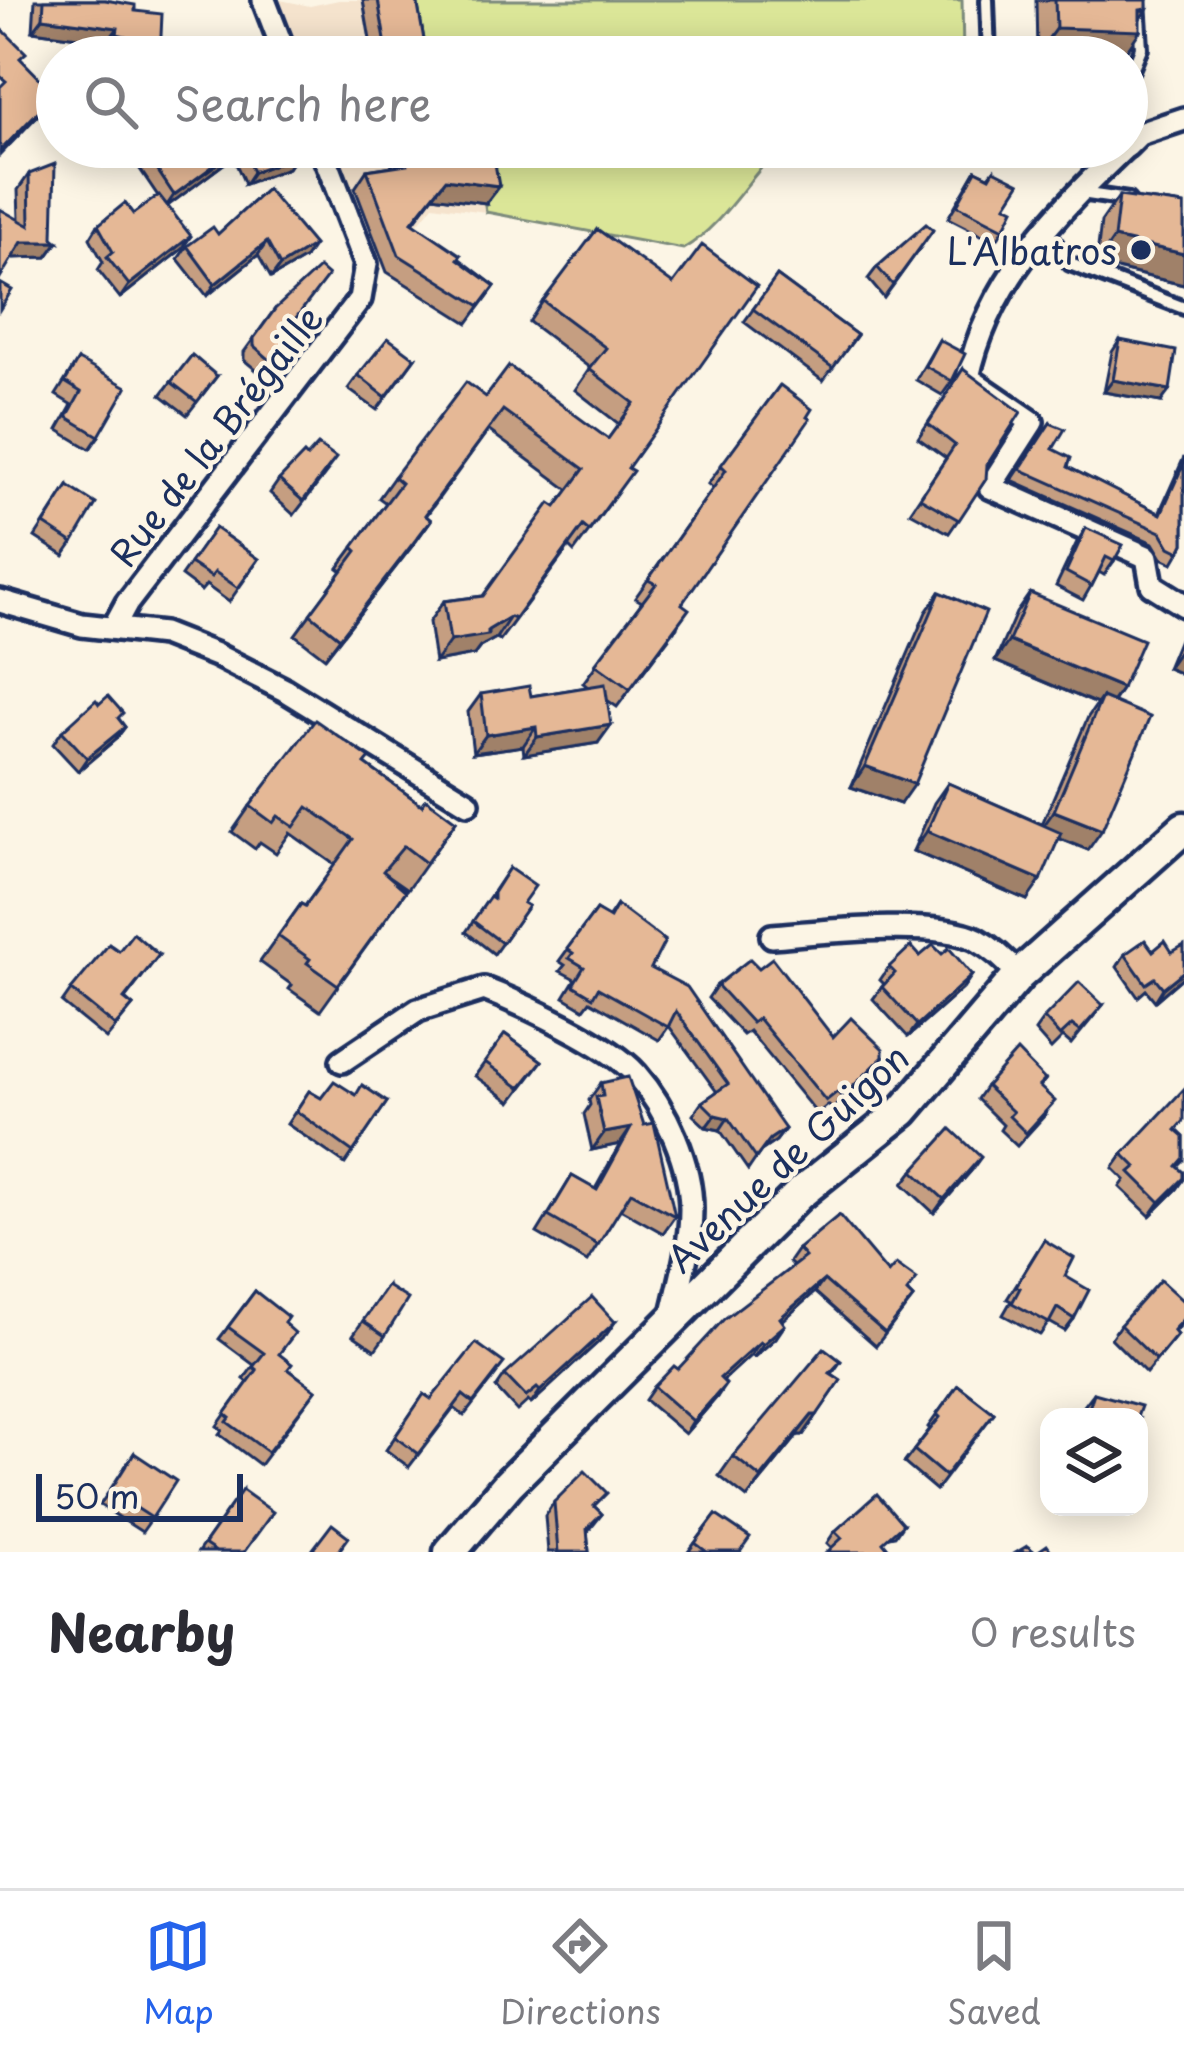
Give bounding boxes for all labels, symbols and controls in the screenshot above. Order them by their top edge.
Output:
search box [36,36,1148,168]
text: Search here [174,68,431,136]
icon: search [78,69,144,135]
place label: L'Albatros [947,223,1117,277]
marker: L'Albatros [1128,237,1154,263]
street label: Rue de la Brégaille [96,293,334,577]
street label: Avenue de Guigon [654,1030,920,1284]
map controls [1040,1408,1148,1516]
button: layers [1040,1408,1148,1516]
scale bar [36,1468,243,1521]
text: 50 m [54,1470,140,1520]
text: Nearby [48,1592,235,1669]
text: 0 results [970,1601,1136,1660]
tab: Map [143,1913,214,2035]
tab: Directions [500,1913,661,2035]
tab: Saved [947,1913,1041,2035]

